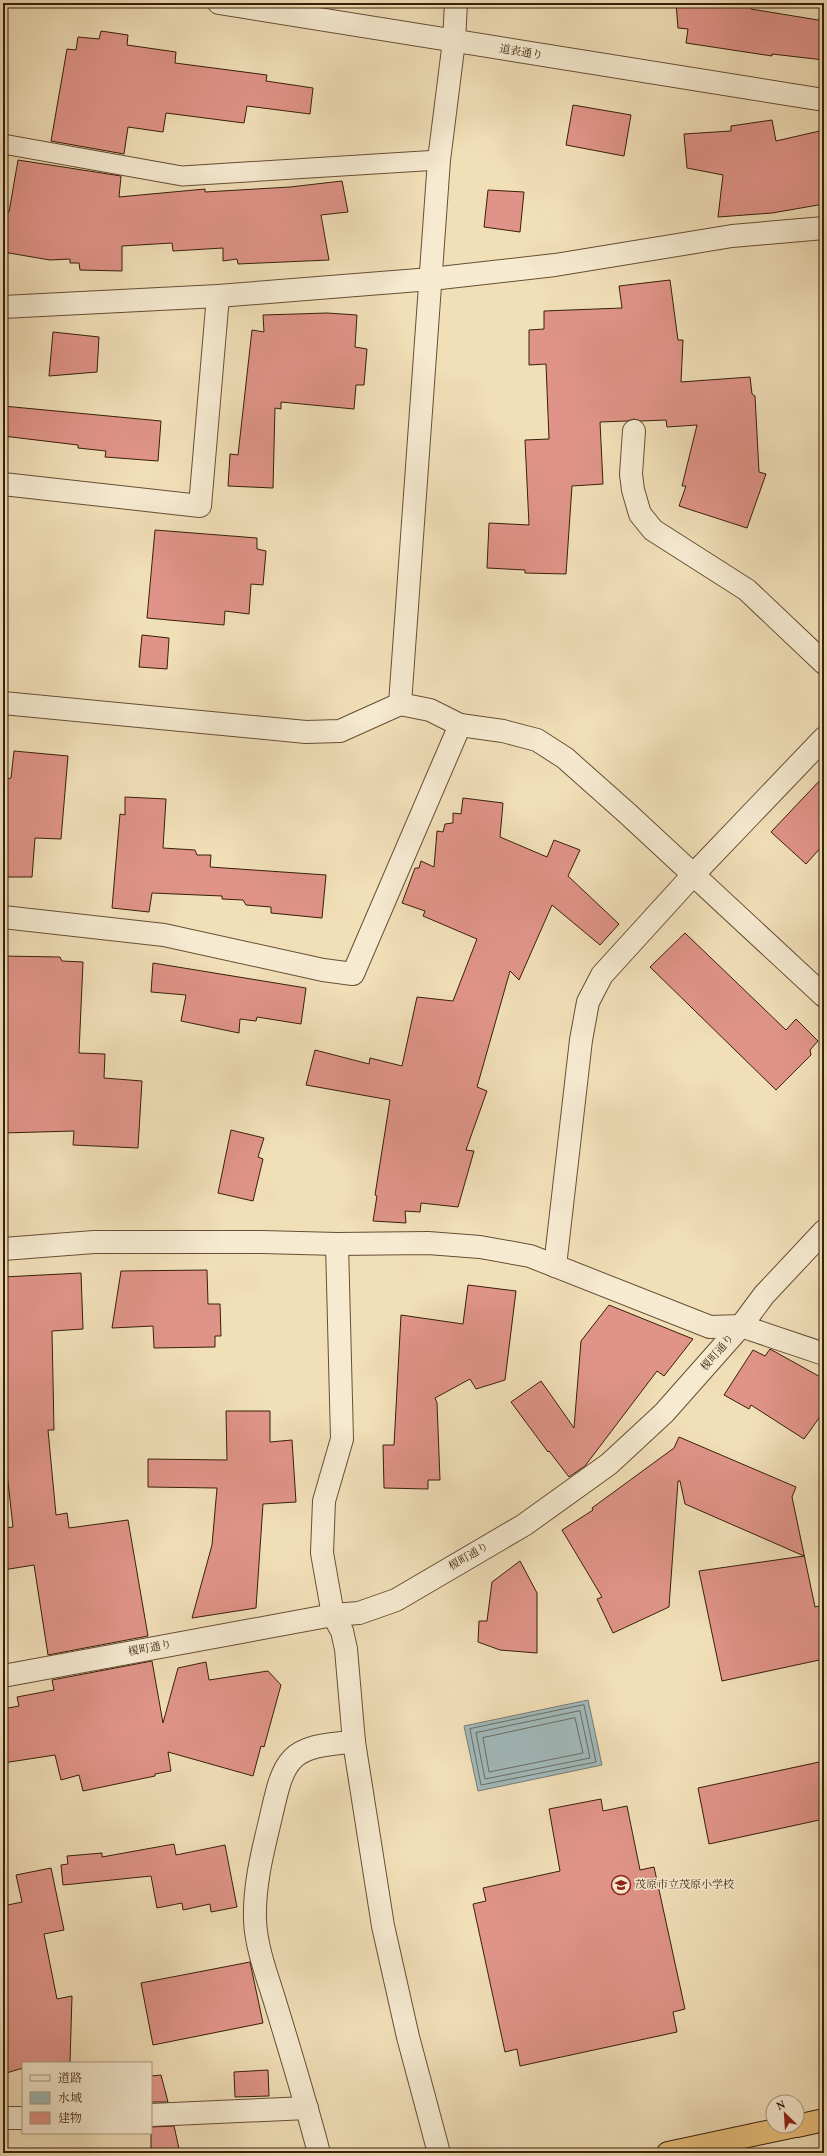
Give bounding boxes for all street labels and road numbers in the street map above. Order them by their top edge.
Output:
street label: 道表通り [498,42,544,64]
street label: 榎町通り [698,1331,738,1375]
street label: 榎町通り [446,1540,492,1574]
street label: 榎町通り [127,1638,173,1660]

